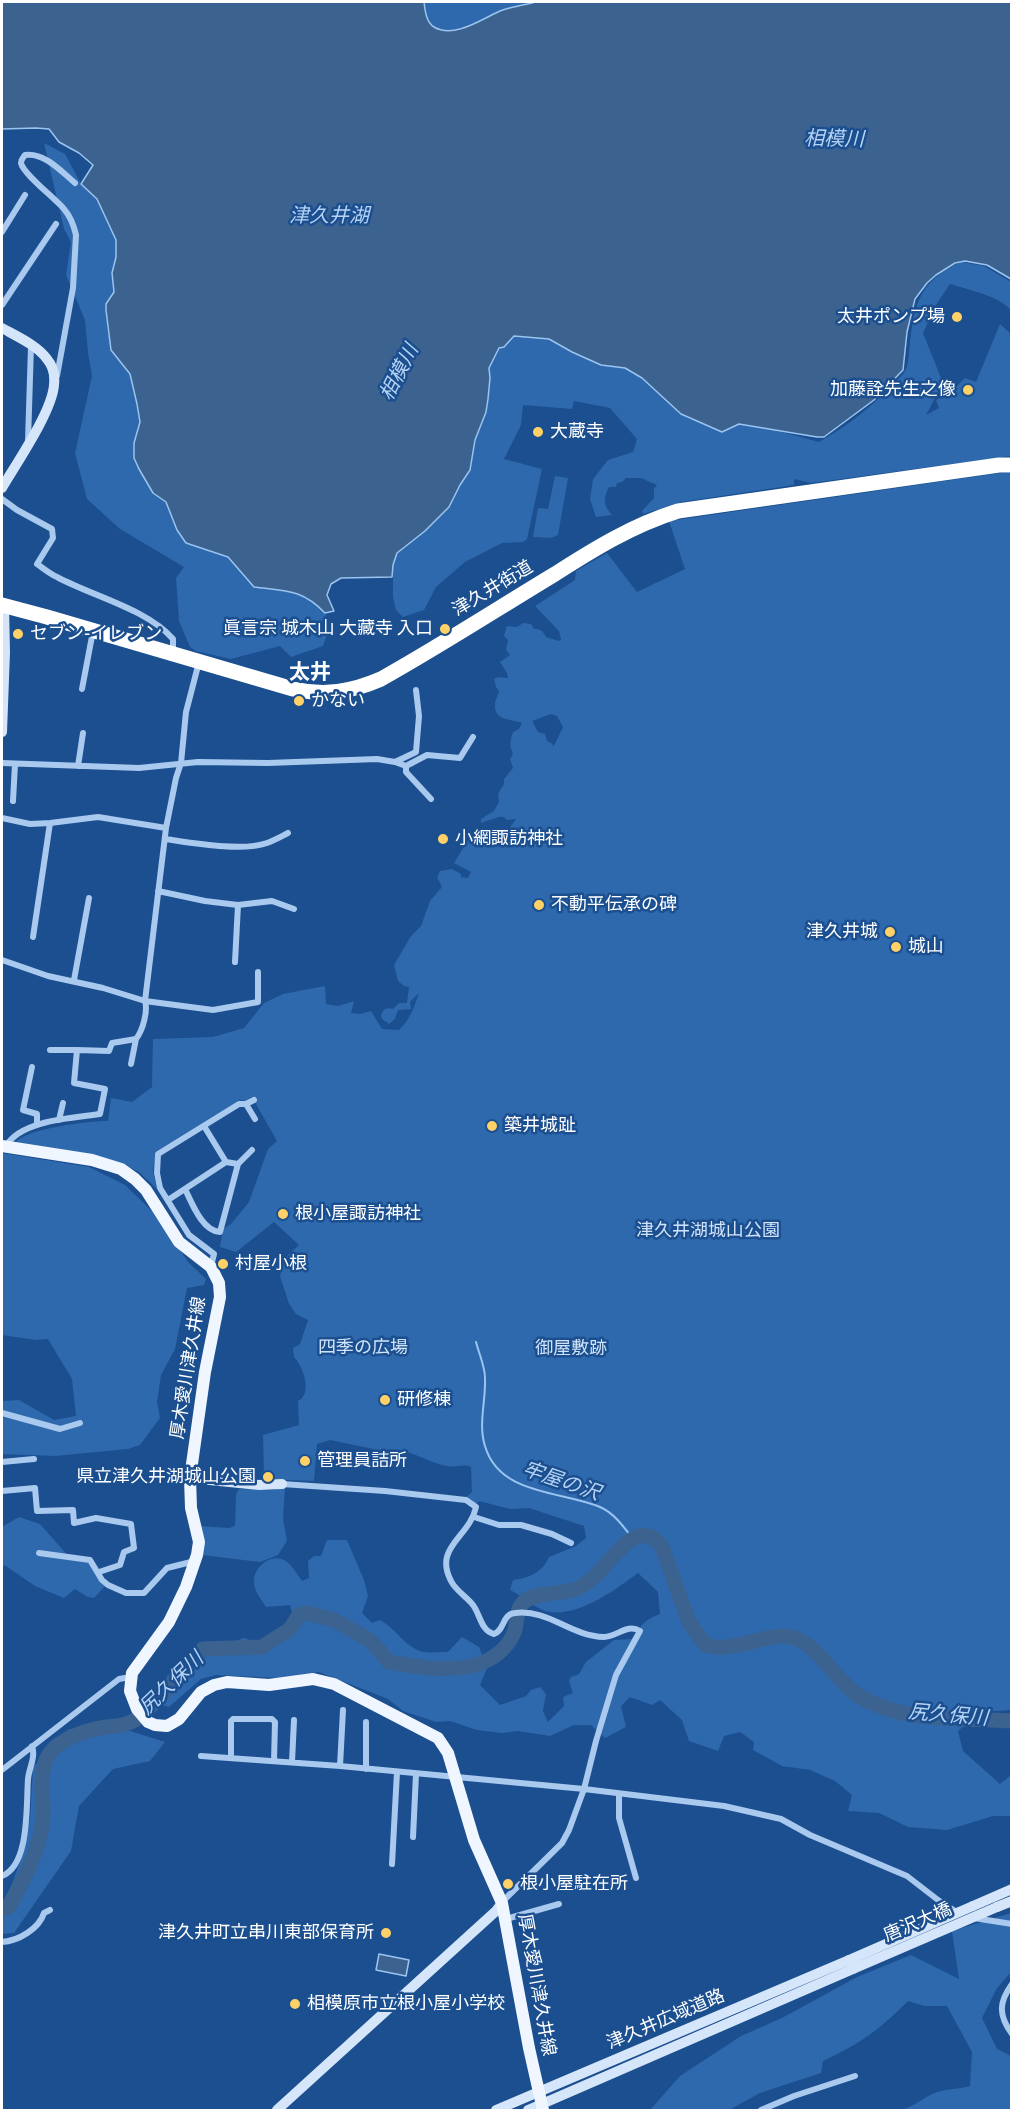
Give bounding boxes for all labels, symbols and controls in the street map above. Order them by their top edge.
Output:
water label: 相模川 [804,127,864,153]
water label: 津久井湖 [289,205,369,229]
place label: 太井ポンプ場 [837,306,945,328]
marker: 太井ポンプ場 [950,310,964,324]
water label: 相模川 [376,341,424,405]
place label: 加藤詮先生之像 [830,379,956,401]
marker: 加藤詮先生之像 [961,383,975,397]
place label: 大蔵寺 [550,421,604,443]
marker: 大蔵寺 [531,425,545,439]
street label: 津久井街道 [449,557,537,621]
place label: 眞言宗 城木山 大藏寺 入口 [223,618,433,640]
marker: 眞言宗 城木山 大藏寺 入口 [438,622,452,636]
place label: セブン-イレブン [30,623,162,645]
marker: セブン-イレブン [11,627,25,641]
district label: 太井 [289,660,331,686]
place label: かない [311,690,365,712]
marker: かない [292,694,306,708]
place label: 小網諏訪神社 [455,828,563,850]
marker: 小網諏訪神社 [436,832,450,846]
place label: 不動平伝承の碑 [551,894,677,916]
marker: 不動平伝承の碑 [532,898,546,912]
place label: 津久井城 [806,921,878,943]
marker: 津久井城 [883,925,897,939]
place label: 城山 [908,936,944,958]
marker: 城山 [889,940,903,954]
place label: 築井城趾 [504,1115,576,1137]
marker: 築井城趾 [485,1119,499,1133]
place label: 根小屋諏訪神社 [295,1203,421,1225]
marker: 根小屋諏訪神社 [276,1207,290,1221]
park label: 津久井湖城山公園 [636,1220,780,1242]
place label: 村屋小根 [235,1253,307,1275]
marker: 村屋小根 [216,1257,230,1271]
street label: 厚木愛川津久井線 [167,1295,211,1441]
park label: 四季の広場 [318,1337,408,1359]
park label: 御屋敷跡 [535,1338,607,1360]
place label: 研修棟 [397,1389,451,1411]
marker: 研修棟 [378,1393,392,1407]
place label: 管理員詰所 [317,1450,407,1472]
marker: 管理員詰所 [298,1454,312,1468]
water label: 牢屋の沢 [519,1458,603,1506]
place label: 県立津久井湖城山公園 [76,1466,256,1488]
marker: 県立津久井湖城山公園 [261,1470,275,1484]
water label: 尻久保川 [135,1648,209,1720]
water label: 尻久保川 [907,1701,989,1731]
place label: 根小屋駐在所 [520,1873,628,1895]
marker: 根小屋駐在所 [501,1877,515,1891]
street label: 唐沢大橋 [881,1899,955,1947]
street label: 厚木愛川津久井線 [513,1912,559,2058]
place label: 津久井町立串川東部保育所 [158,1922,374,1944]
marker: 津久井町立串川東部保育所 [379,1926,393,1940]
street label: 津久井広域道路 [604,1985,728,2055]
place label: 相模原市立根小屋小学校 [307,1993,505,2015]
marker: 相模原市立根小屋小学校 [288,1997,302,2011]

